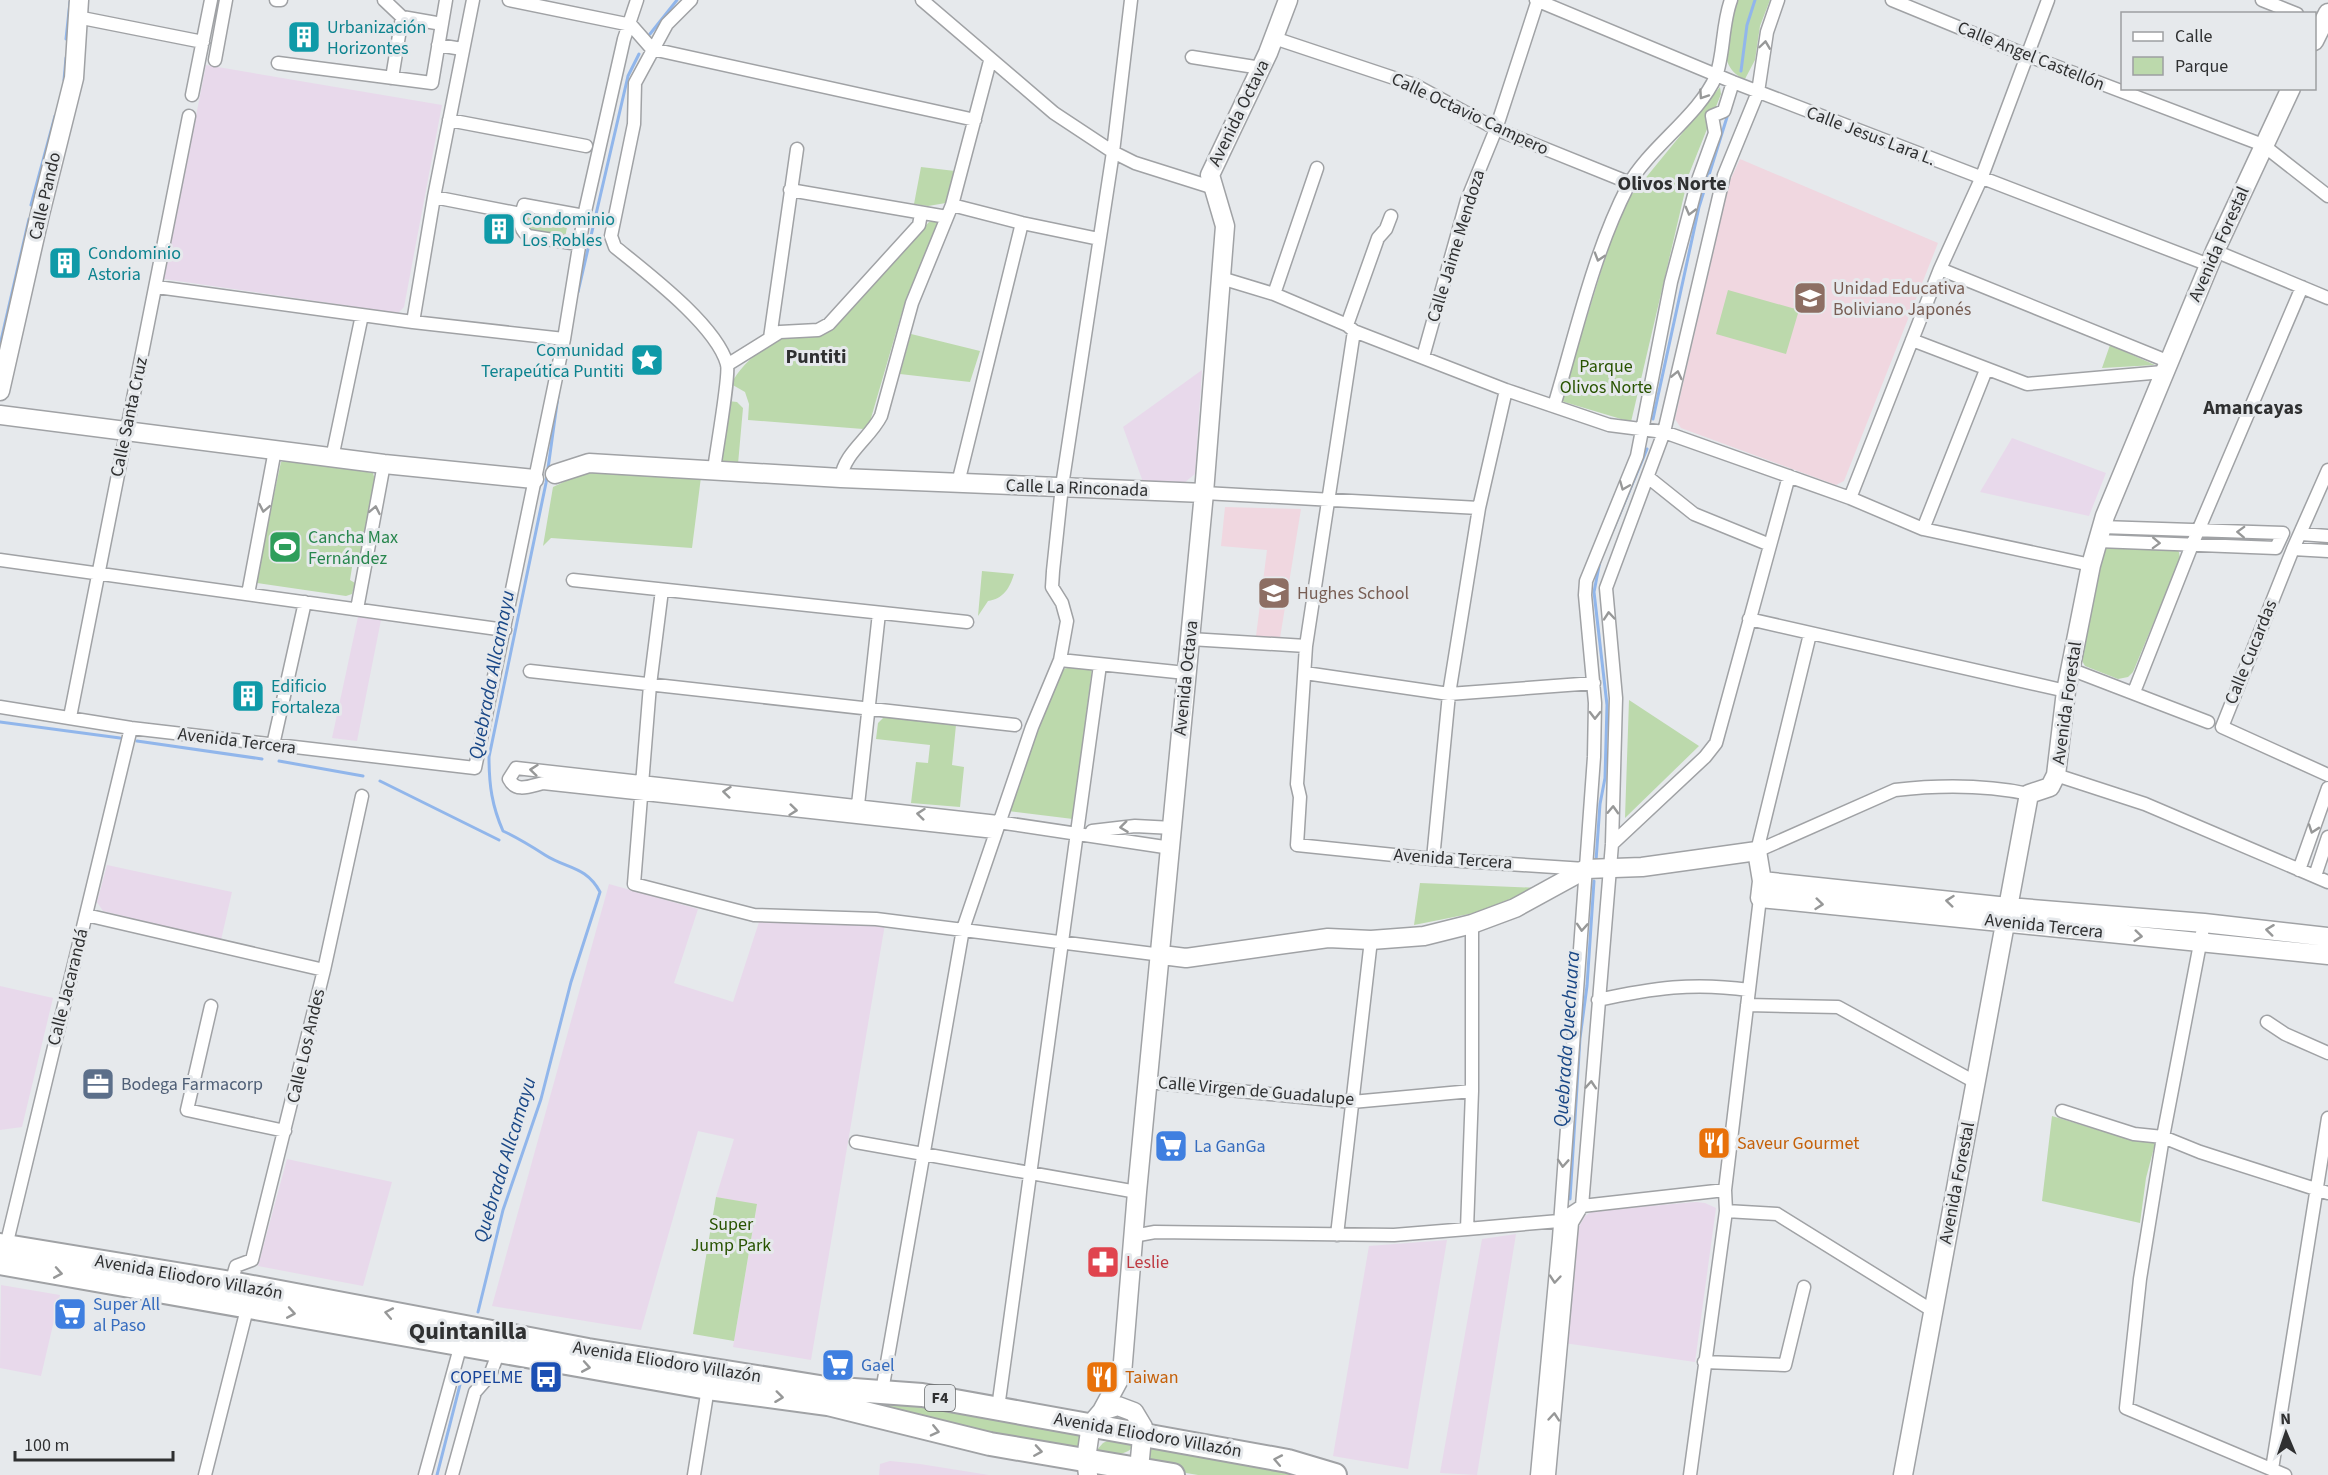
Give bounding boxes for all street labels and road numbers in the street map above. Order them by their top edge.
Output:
street label: Calle Angel Castellón [1954,15,2108,97]
street label: Avenida Octava [1202,56,1276,170]
street label: Calle Octavio Campero [1387,67,1553,161]
street label: Calle Jesus Lara L. [1803,100,1939,172]
street label: Calle Pando [23,150,67,242]
street label: Calle Jaime Mendoza [1421,167,1491,325]
street label: Avenida Forestal [2182,182,2256,306]
street label: Calle Santa Cruz [104,354,154,479]
street label: Calle La Rinconada [1005,473,1149,503]
street label: Calle Cucardas [2219,596,2283,708]
street label: Avenida Octava [1168,619,1204,737]
street label: Avenida Forestal [2046,640,2088,766]
street label: Avenida Tercera [176,721,298,761]
street label: Avenida Tercera [1393,842,1513,876]
street label: Avenida Tercera [1984,907,2104,945]
street label: Calle Jacarandá [41,926,95,1048]
street label: Calle Los Andes [281,986,331,1106]
street label: Calle Virgen de Guadalupe [1157,1070,1355,1112]
street label: Avenida Forestal [1933,1120,1981,1246]
street label: Avenida Eliodoro Villazón [93,1248,285,1306]
street label: Avenida Eliodoro Villazón [571,1335,763,1389]
road number: F4 [925,1385,955,1411]
street label: Avenida Eliodoro Villazón [1052,1406,1244,1464]

